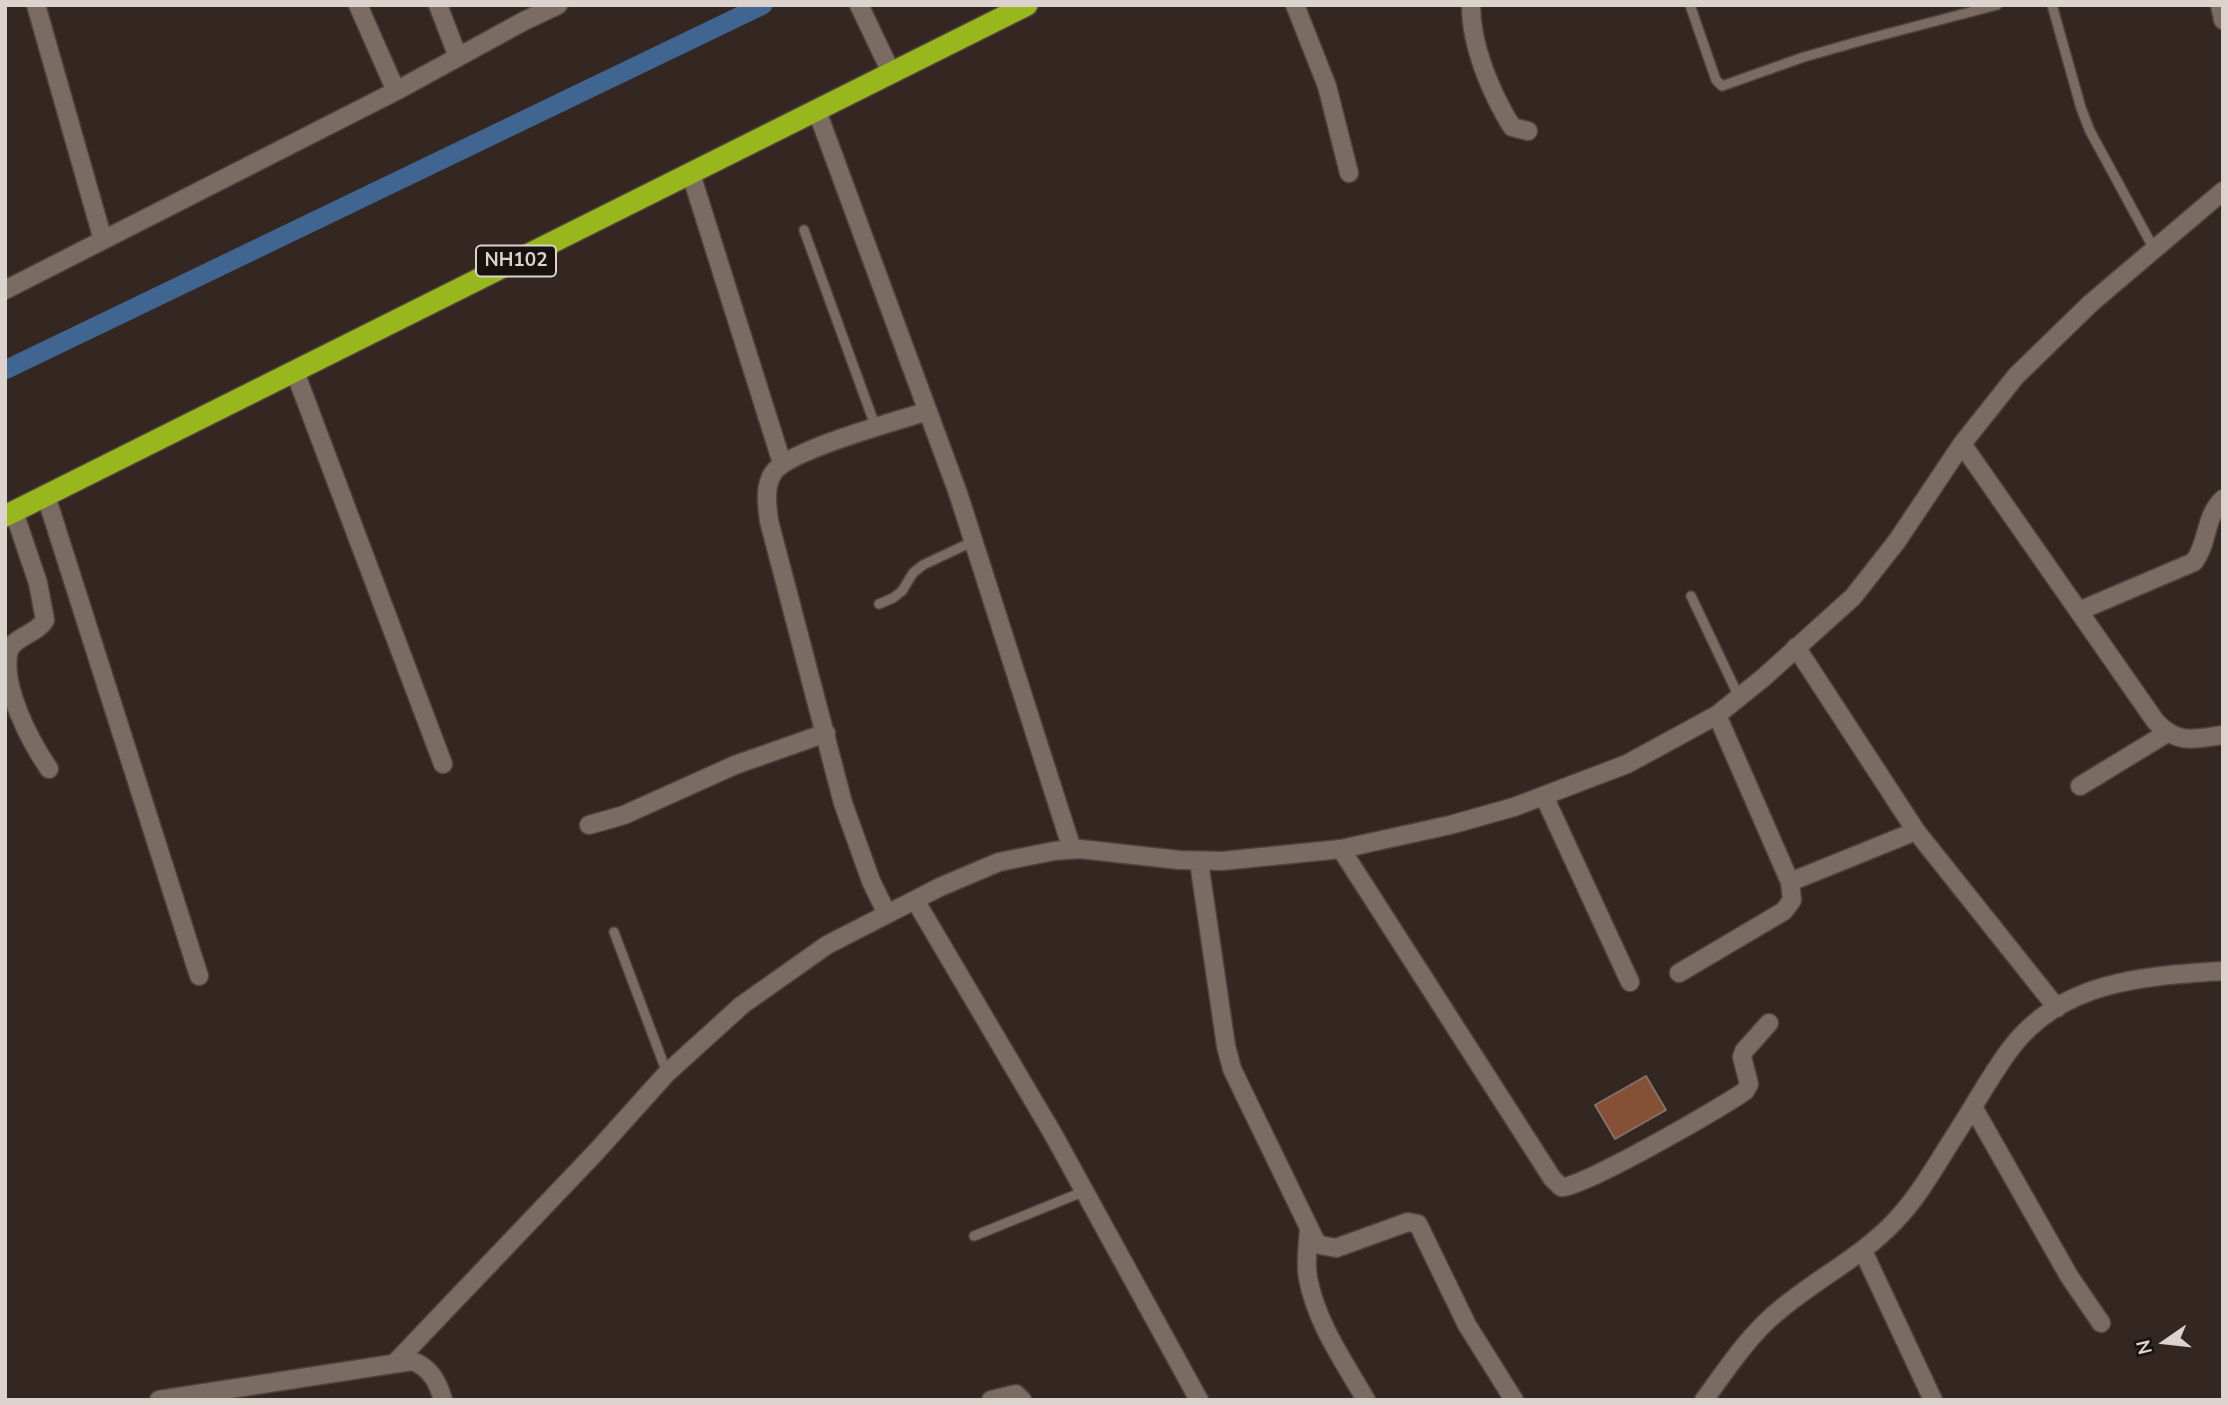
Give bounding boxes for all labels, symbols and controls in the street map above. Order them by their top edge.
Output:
road number: NH102 [476,246,556,276]
north arrow [2130,1307,2200,1377]
text: N [2130,1337,2159,1357]

